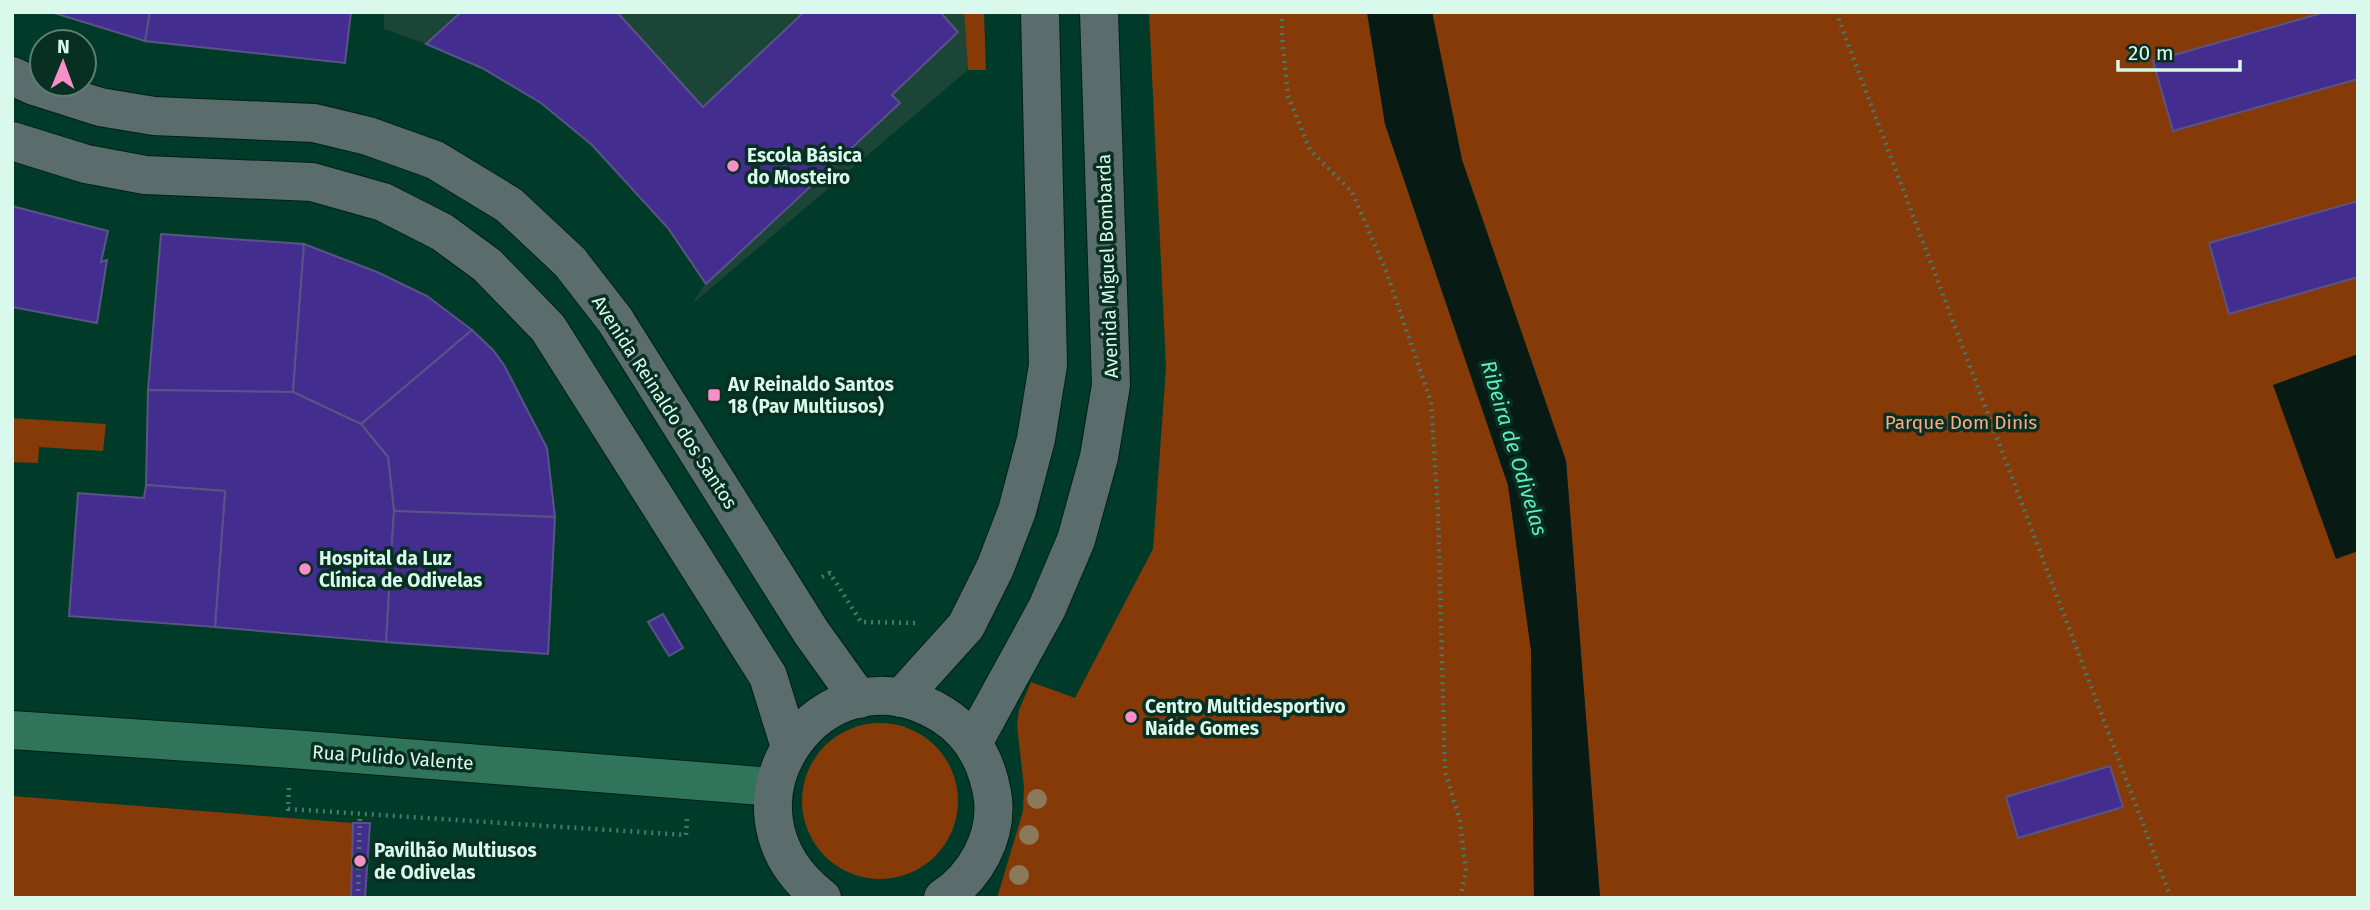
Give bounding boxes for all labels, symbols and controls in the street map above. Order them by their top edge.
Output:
north arrow [28,28,98,98]
scale bar [2118,28,2240,72]
text: N [57,35,70,58]
text: 20 m [2128,40,2174,66]
place label: Escola Básica do Mosteiro [747,144,862,189]
street label: Avenida Miguel Bombarda [1092,153,1123,379]
marker: Escola Básica do Mosteiro [725,158,741,174]
street label: Avenida Reinaldo dos Santos [587,291,742,513]
water label: Ribeira de Odivelas [1475,357,1553,539]
place label: Av Reinaldo Santos 18 (Pav Multiusos) [727,373,894,418]
marker: Av Reinaldo Santos 18 (Pav Multiusos) [706,387,722,403]
park label: Parque Dom Dinis [1885,411,2037,434]
place label: Hospital da Luz Clínica de Odivelas [319,547,482,592]
marker: Hospital da Luz Clínica de Odivelas [297,561,313,577]
place label: Centro Multidesportivo Naíde Gomes [1145,695,1346,740]
marker: Centro Multidesportivo Naíde Gomes [1123,709,1139,725]
street label: Rua Pulido Valente [311,740,474,775]
place label: Pavilhão Multiusos de Odivelas [374,839,537,884]
marker: Pavilhão Multiusos de Odivelas [352,853,368,869]

